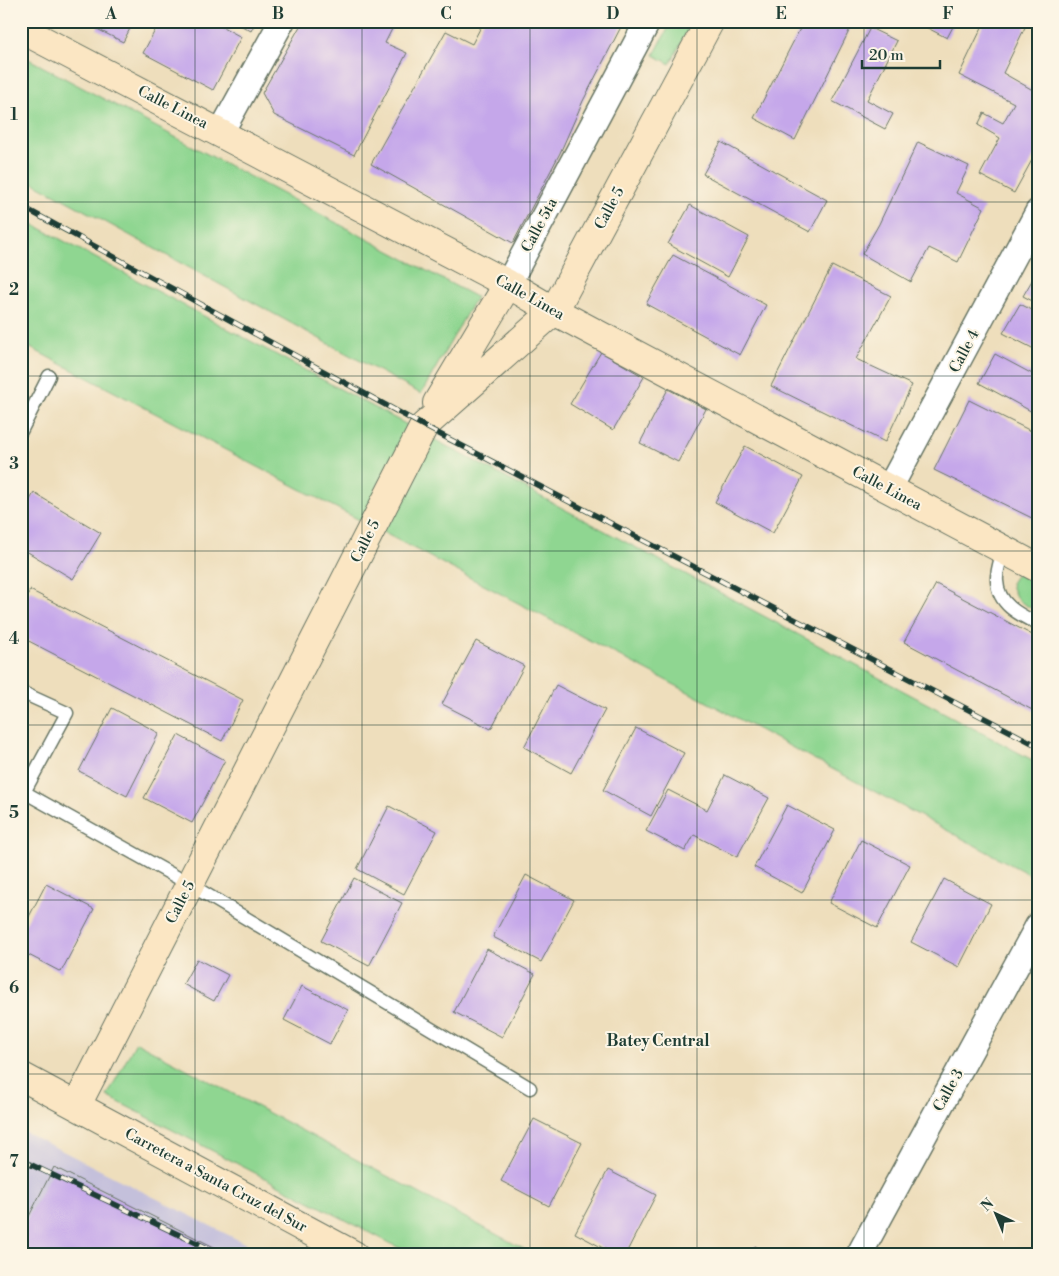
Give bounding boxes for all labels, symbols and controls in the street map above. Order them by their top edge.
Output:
text: A [104,4,117,24]
text: B [272,4,284,24]
text: C [440,4,452,24]
text: D [607,4,620,24]
text: E [775,4,787,24]
text: F [942,4,954,24]
scale bar [862,38,939,70]
text: 20 m [869,46,904,65]
street label: Calle Linea [134,82,211,133]
text: 1 [10,105,18,125]
street label: Calle 5 [590,184,629,233]
street label: Calle 5ta [517,194,562,256]
street label: Calle Linea [492,271,568,324]
text: 2 [9,280,19,300]
street label: Calle 4 [945,326,984,376]
text: 3 [9,454,19,474]
street label: Calle Linea [849,462,925,515]
street label: Calle 5 [347,517,384,566]
text: 4 [9,629,20,649]
text: 5 [9,803,19,823]
street label: Calle 5 [162,878,199,927]
text: 6 [9,978,19,998]
district label: Batey Central [607,1031,710,1051]
street label: Calle 3 [929,1066,968,1115]
street label: Carretera a Santa Cruz del Sur [121,1124,311,1237]
text: 7 [9,1152,19,1172]
north arrow [972,1188,1022,1238]
text: N [977,1195,998,1216]

